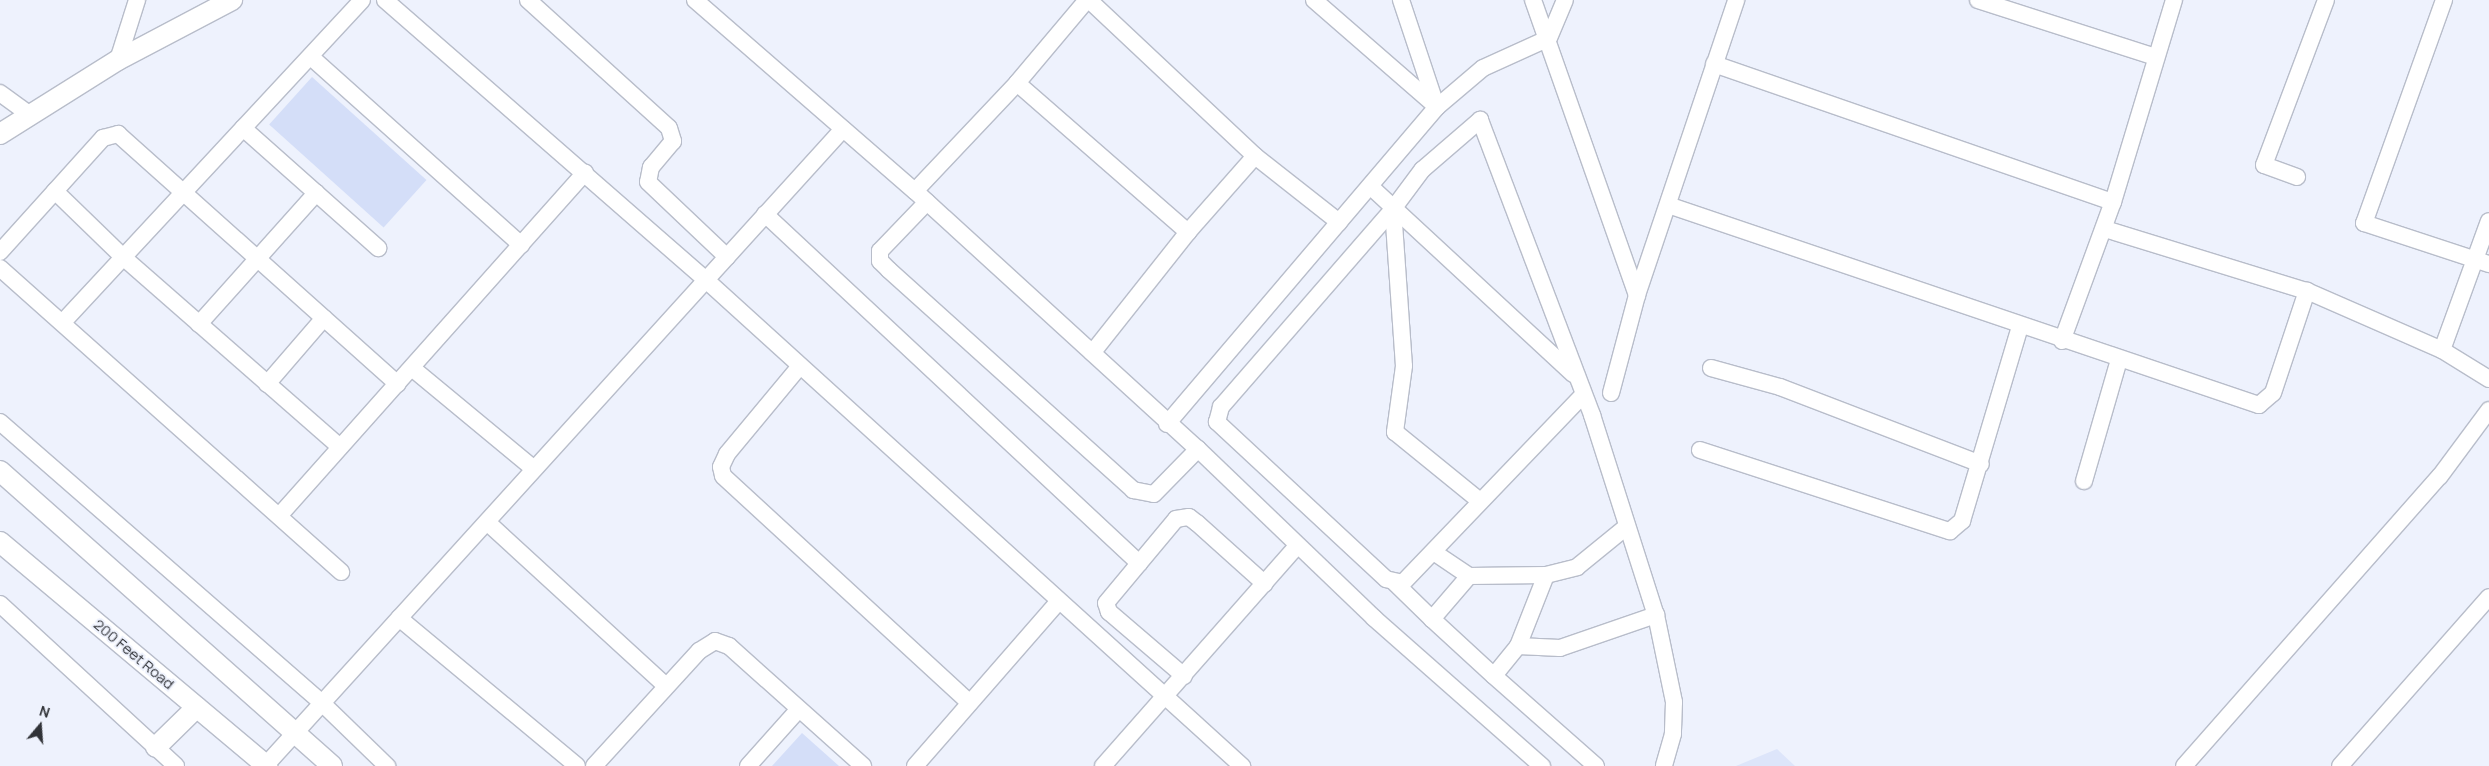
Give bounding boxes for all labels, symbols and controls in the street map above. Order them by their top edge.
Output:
street label: 200 Feet Road [90,615,178,693]
north arrow [15,701,65,751]
text: N [37,701,53,722]

